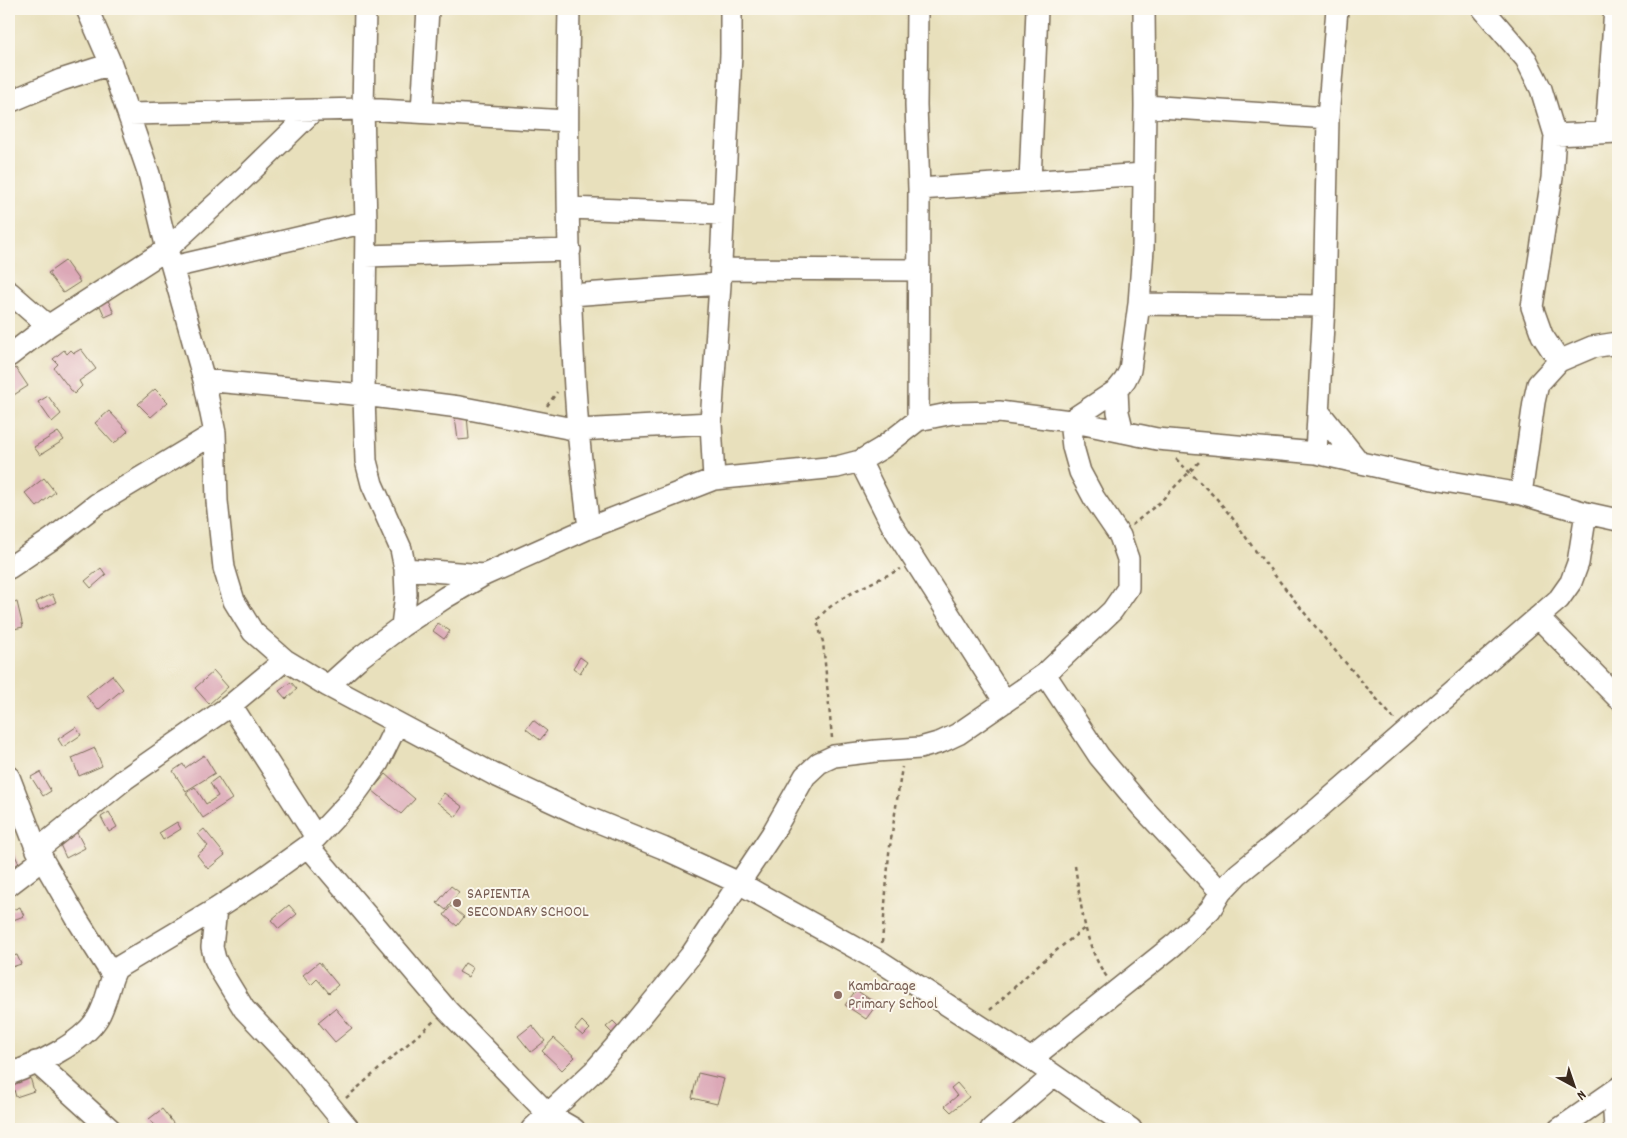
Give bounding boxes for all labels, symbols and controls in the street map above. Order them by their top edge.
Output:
place label: SAPIENTIA SECONDARY SCHOOL [467,883,589,924]
marker: SAPIENTIA SECONDARY SCHOOL [451,897,463,909]
place label: Kambarage Primary School [848,975,938,1016]
marker: Kambarage Primary School [832,989,844,1001]
north arrow [1550,1060,1600,1110]
text: N [1572,1085,1590,1104]

